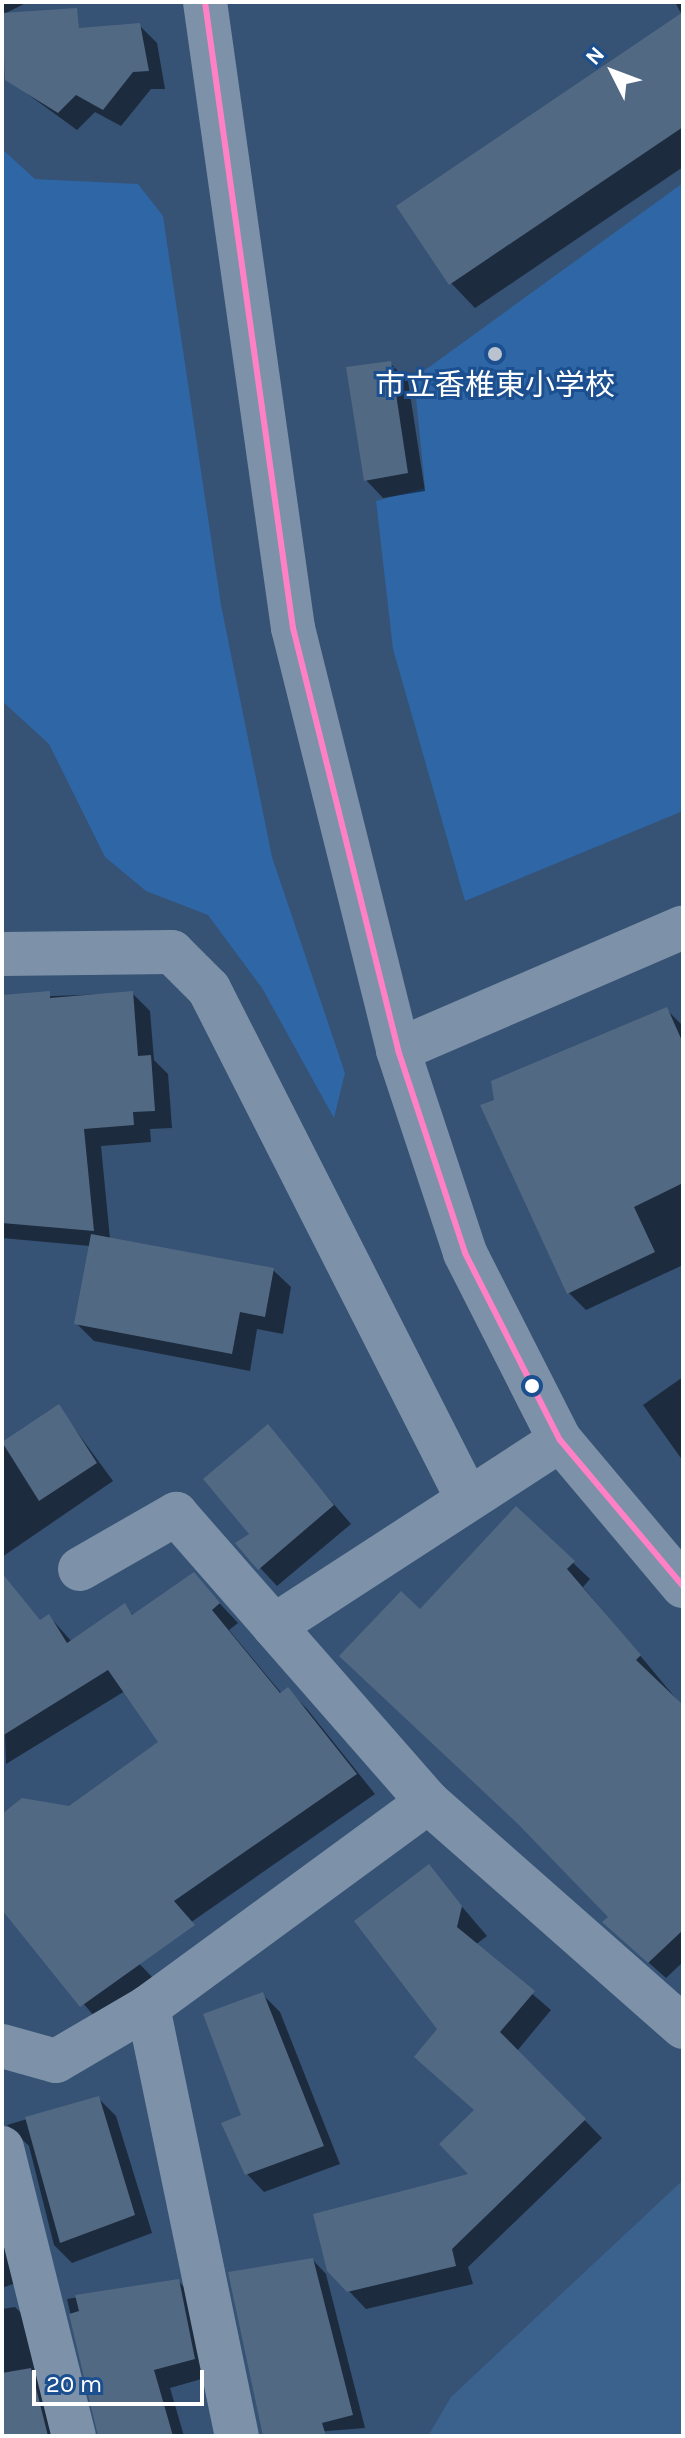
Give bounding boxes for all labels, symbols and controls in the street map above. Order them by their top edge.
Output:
north arrow [573,32,653,112]
text: N [580,41,610,71]
marker: 市立香椎東小学校 [486,345,504,363]
place label: 市立香椎東小学校 [375,367,615,403]
unlabelled marker [524,1378,540,1394]
scale bar [36,2354,208,2404]
text: 20 m [46,2370,102,2398]

